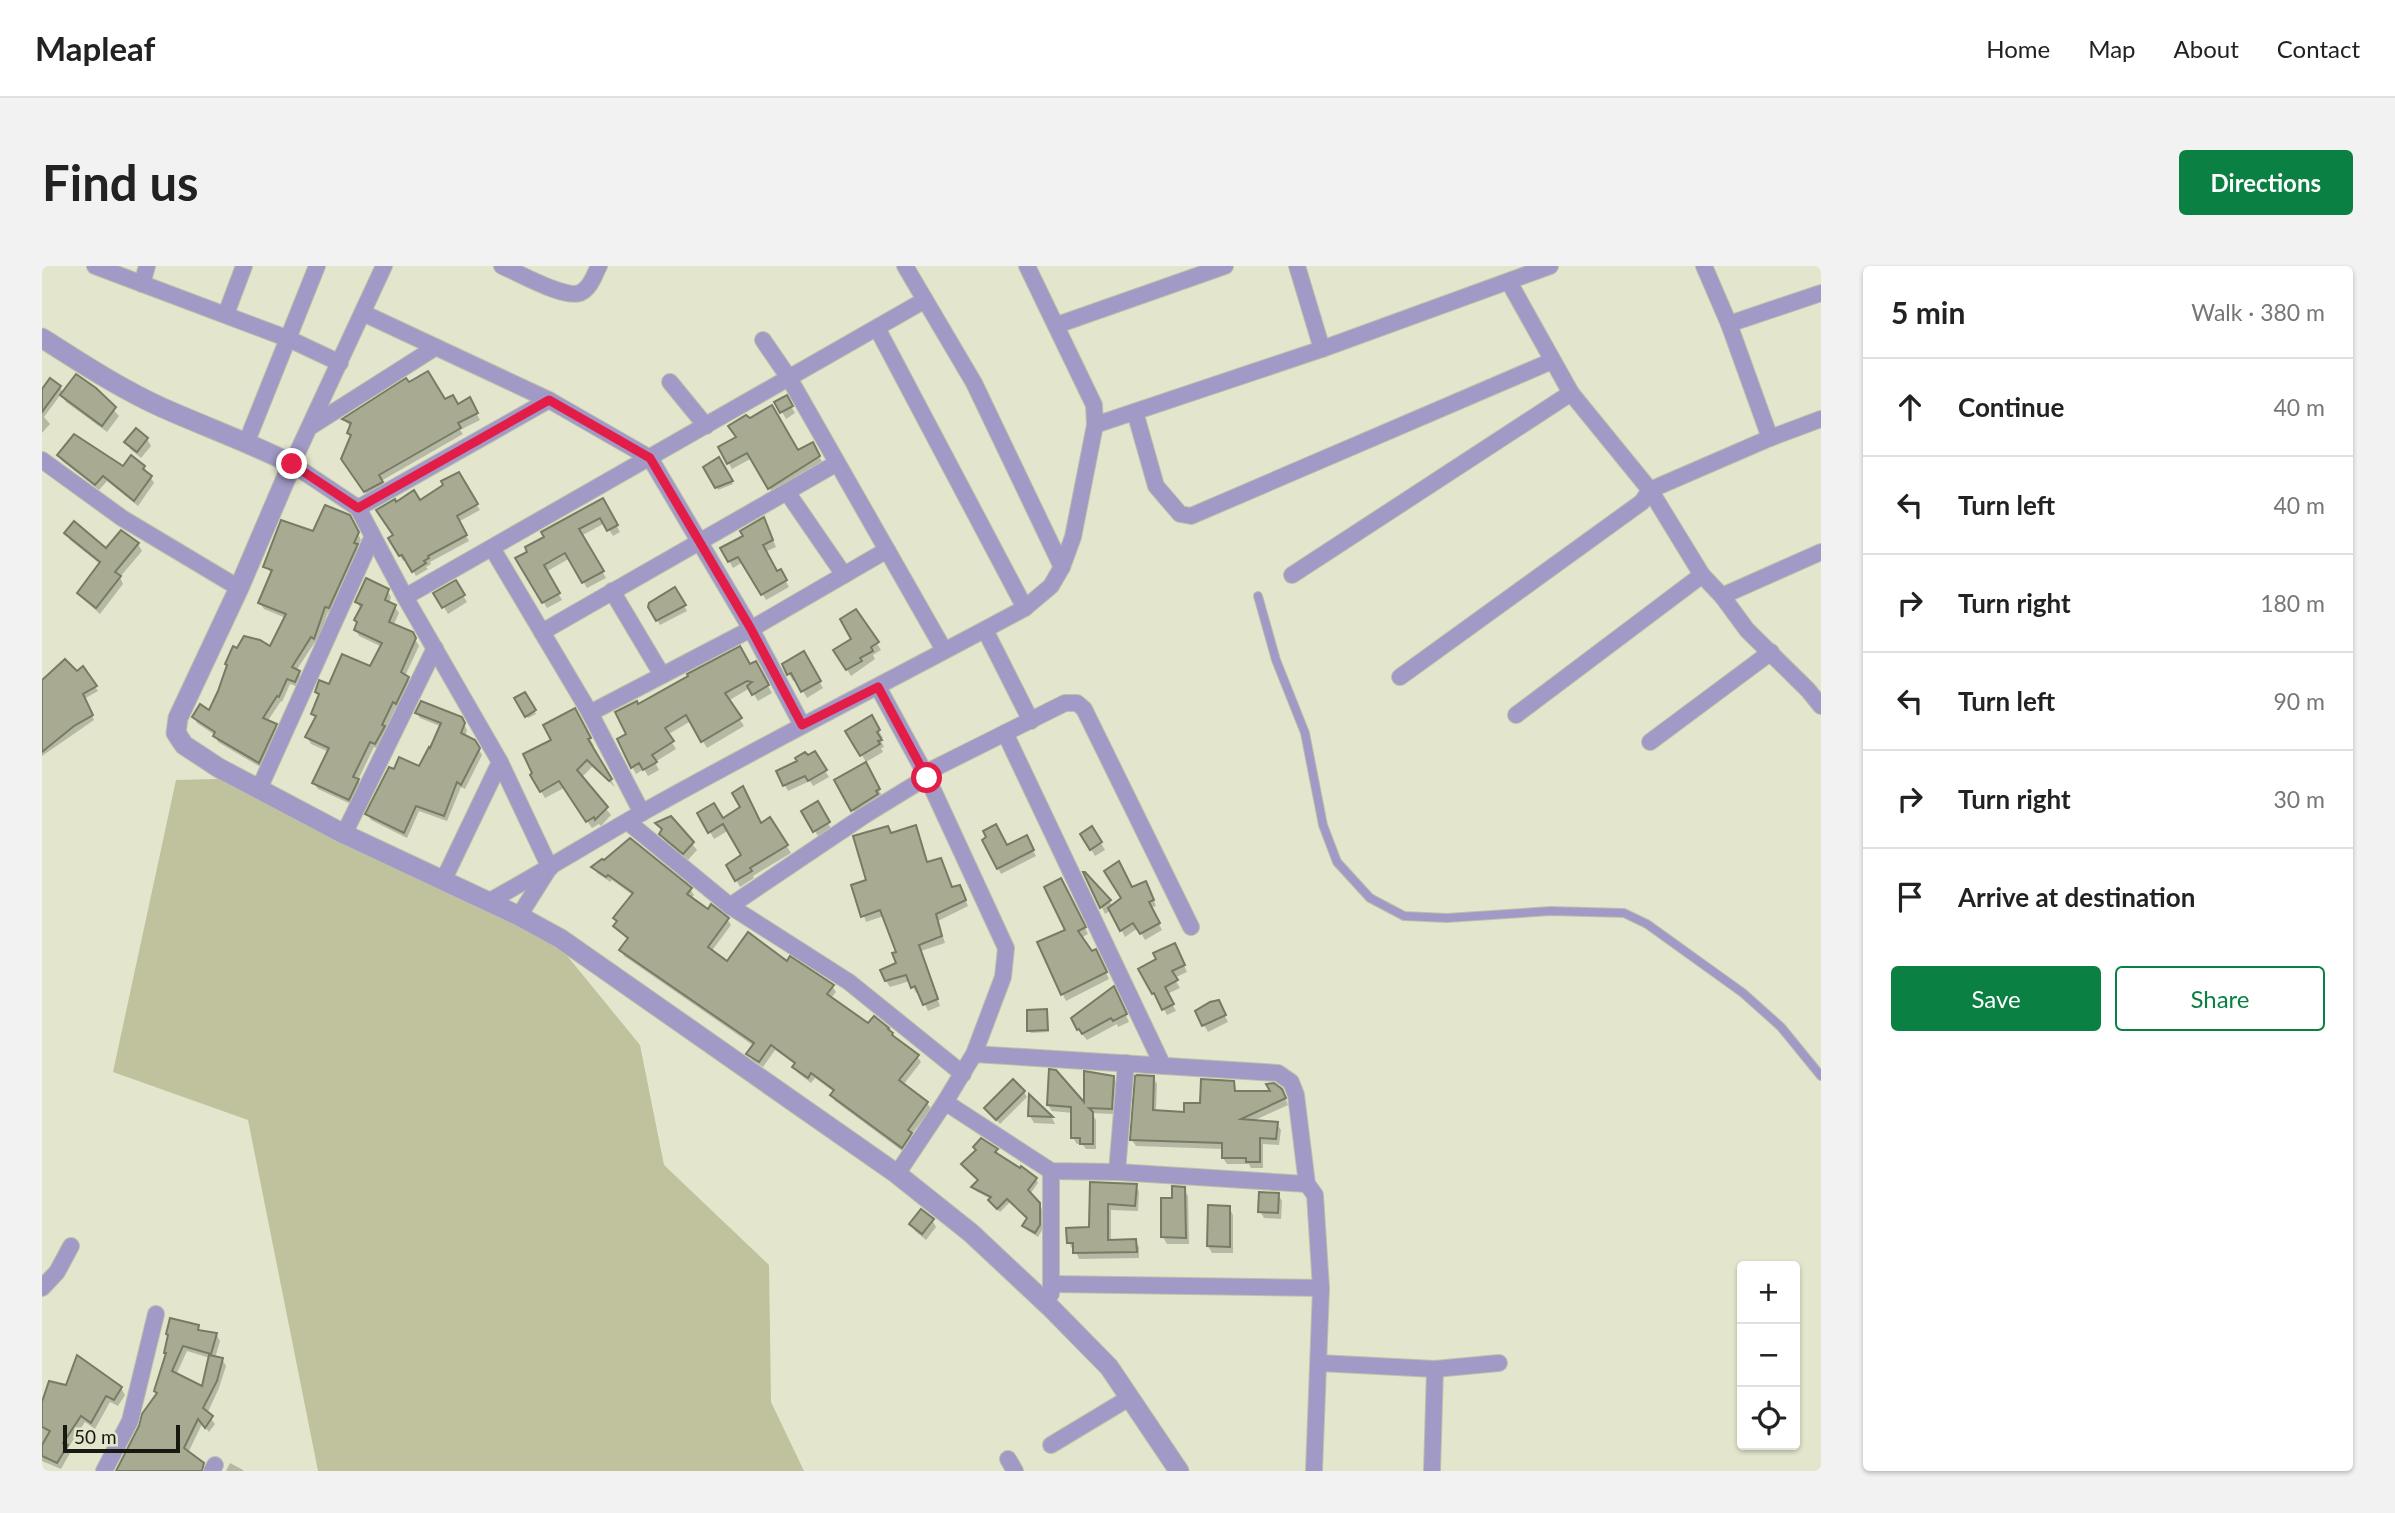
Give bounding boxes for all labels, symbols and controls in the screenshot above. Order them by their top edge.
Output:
text: Mapleaf [35,28,155,68]
text: Home [1986,34,2050,63]
text: Map [2088,34,2136,63]
text: About [2174,34,2239,63]
text: Contact [2277,34,2360,63]
button: Directions [2179,150,2353,215]
text: Find us [42,153,199,211]
text: 5 min [1891,294,1965,330]
text: Walk · 380 m [2191,298,2325,326]
icon: ahead [1891,388,1929,426]
text: Continue [1958,391,2064,423]
text: 40 m [2274,393,2325,421]
route end [276,448,307,479]
icon: left [1891,486,1929,524]
text: Turn left [1958,489,2055,521]
text: 40 m [2274,491,2325,519]
icon: right [1891,584,1929,622]
text: Turn right [1958,587,2071,619]
text: 180 m [2260,589,2325,617]
icon: left [1891,682,1929,720]
text: Turn left [1958,685,2055,717]
text: 90 m [2274,687,2325,715]
route start [911,762,942,793]
icon: right [1891,780,1929,818]
text: Turn right [1958,783,2071,815]
text: 30 m [2274,785,2325,813]
icon: arrive [1891,878,1929,916]
text: Arrive at destination [1958,881,2195,913]
button: Save [1891,966,2101,1031]
button: Share [2115,966,2325,1031]
map controls [1737,1261,1800,1450]
button: + [1737,1261,1800,1324]
button: − [1737,1324,1800,1387]
button: locate [1737,1387,1800,1450]
scale bar [63,1422,180,1454]
text: 50 m [74,1425,117,1448]

